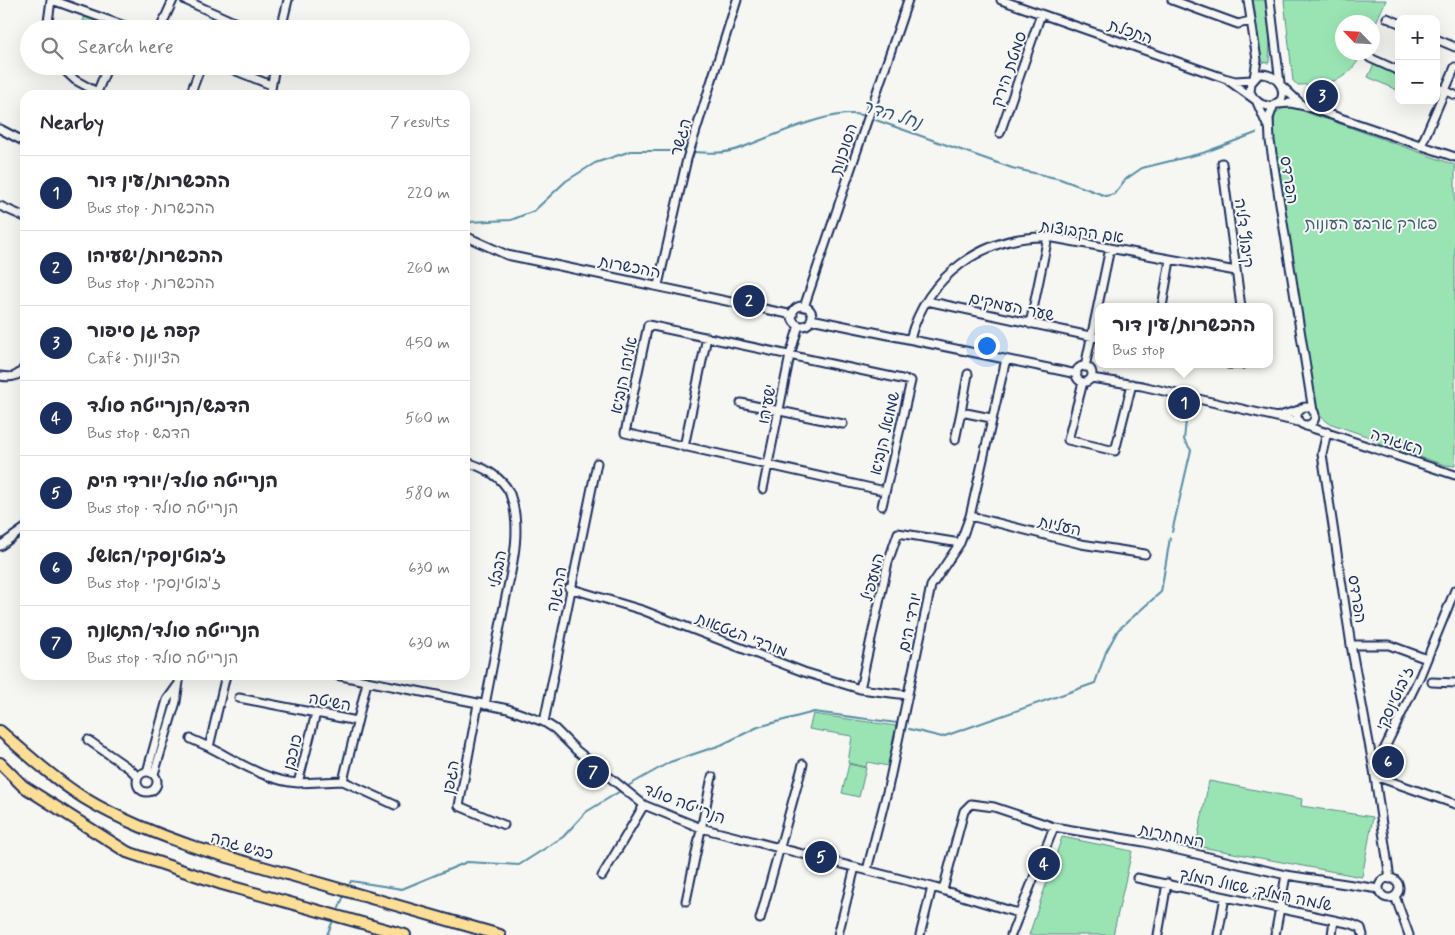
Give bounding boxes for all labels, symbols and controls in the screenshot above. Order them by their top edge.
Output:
street label: התכלת [1104,15,1156,50]
north arrow [1335,15,1380,60]
map controls [1395,15,1440,105]
button: + [1395,15,1440,60]
search box [20,20,470,75]
street label: סמטת הירק [987,29,1032,110]
icon: search [38,34,66,62]
text: Search here [78,35,174,60]
button: − [1395,60,1440,105]
pin: 3 [1306,77,1338,115]
water label: נחל הדר [859,94,926,136]
text: Nearby [40,109,104,137]
text: 7 results [390,112,450,133]
street label: הגשר [666,116,697,159]
street label: הסוכנות [826,121,863,178]
street label: הפרדס [1274,155,1303,206]
text: ההכשרות/עין דור [87,169,230,194]
text: 1 [52,183,60,204]
text: 220 m [407,183,450,204]
street label: קיבוץ דליה [1229,197,1258,269]
text: Bus stop · ההכשרות [87,198,215,219]
park label: פארק ארבע העונות [1305,214,1438,235]
street label: אם הקבוצות [1038,216,1125,249]
text: ההכשרות/ישעיהו [87,244,224,269]
street label: ההכשרות [596,251,663,284]
text: 2 [52,258,60,279]
text: 260 m [407,258,450,279]
text: Bus stop · ההכשרות [87,273,215,294]
pin: 2 [733,282,765,320]
street label: שער העמקים [967,288,1056,327]
popup [1095,303,1273,368]
text: ההכשרות/עין דור [1112,313,1256,338]
text: קפה גן סיפור [87,319,200,344]
text: 3 [52,333,60,354]
text: 450 m [405,333,450,354]
your location [974,333,1000,359]
street label: אליהו הנביא [606,335,643,416]
text: Bus stop [1112,340,1165,361]
text: Café · הציונות [87,348,180,369]
street label: ישעיהו [753,383,782,426]
pin: 1 [1168,384,1200,422]
street label: שמואל הנביא [866,389,905,477]
text: הדבש/הנרייטה סולד [87,394,250,419]
text: 4 [51,408,61,429]
text: 560 m [405,408,450,429]
text: Bus stop · הדבש [87,423,191,444]
street label: האגודה [1367,424,1426,461]
text: הנרייטה סולד/יורדי הים [87,469,278,494]
text: 5 [51,483,61,504]
text: 580 m [405,483,450,504]
text: Bus stop · הנרייטה סולד [87,498,238,519]
street label: העליות [1035,511,1083,542]
text: ז׳בוטינסקי/האשל [87,544,226,569]
street label: הבבלי [485,549,512,590]
street label: המעפיל [857,551,890,604]
text: 6 [52,558,60,579]
text: 630 m [408,558,450,579]
street label: ההגנה [542,565,572,614]
text: Bus stop · ז'בוטינסקי [87,573,221,594]
street label: הפרדס [1342,574,1371,625]
street label: יורדי הים [894,591,927,654]
street label: מורדי הגטאות [692,608,790,663]
text: הנרייטה סולד/התאנה [87,619,260,644]
text: 7 [51,633,61,654]
text: 630 m [408,633,450,654]
text: Bus stop · הנרייטה סולד [87,648,238,669]
street label: ז'בוטינסקי [1371,663,1419,734]
street label: השיטה [307,688,353,717]
street label: כוכבן [279,732,308,773]
pin: 6 [1372,743,1404,781]
pin: 7 [577,753,609,791]
street label: הגפן [438,759,465,796]
street label: הנרייטה סולד [640,779,728,830]
street label: המחתרות [1136,819,1206,854]
street label: כביש גהה [208,827,276,865]
pin: 5 [805,838,837,876]
pin: 4 [1028,845,1060,883]
street label: שלמה המלך; שאול המלך [1177,864,1334,917]

